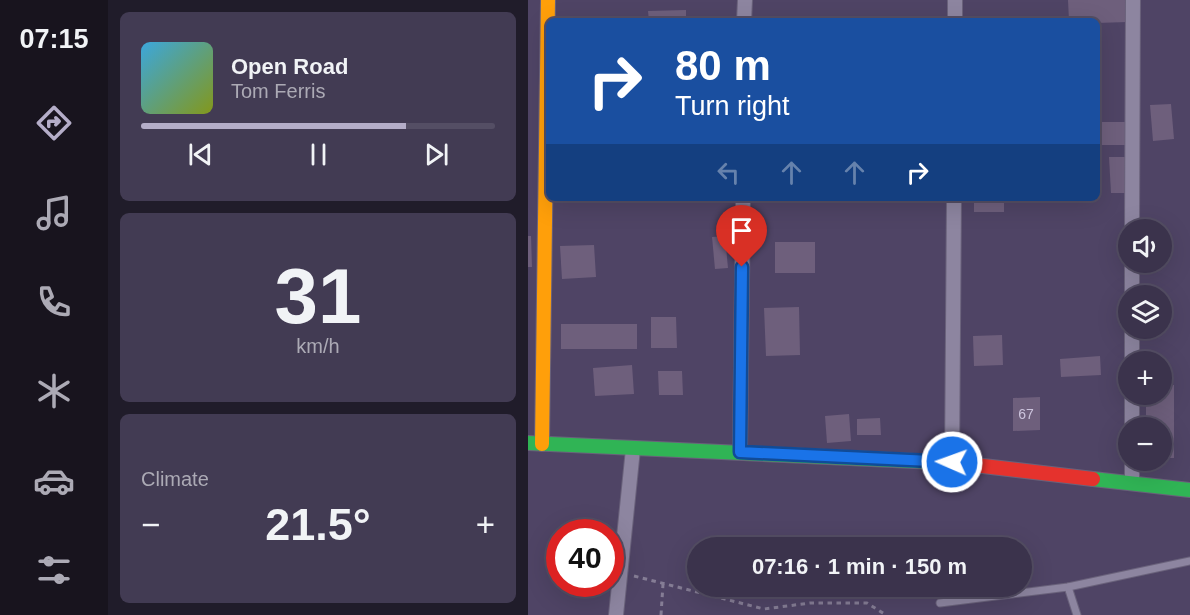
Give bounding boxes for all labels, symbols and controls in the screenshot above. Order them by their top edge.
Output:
text: 07:15 [19,24,89,54]
icon: right [576,42,654,120]
text: 80 m [675,42,771,89]
text: Open Road [231,54,348,79]
text: Tom Ferris [231,80,325,102]
text: Turn right [675,91,790,121]
icon: directions [33,102,75,144]
icon: previous [184,138,217,171]
icon: pause [302,138,335,171]
icon: next [420,138,453,171]
icon: left [712,156,745,189]
icon: ahead [775,156,808,189]
icon: ahead [838,156,871,189]
icon: right [901,156,934,189]
icon: music [33,192,75,234]
pin [716,205,767,267]
icon: arrive [725,214,758,247]
map controls [1118,219,1172,471]
button: sound [1118,219,1172,273]
text: 31 [275,252,361,340]
icon: phone [33,281,75,323]
button: layers [1118,285,1172,339]
text: km/h [296,335,340,357]
button: + [1118,351,1172,405]
icon: climate [33,370,75,412]
house number: 67 [1018,406,1034,422]
button: − [1118,417,1172,471]
position arrow [920,430,984,494]
icon: car [33,460,75,502]
text: Climate [141,468,209,490]
text: 21.5° [265,499,371,550]
text: − [141,506,160,543]
text: + [476,506,495,543]
speed limit sign: 40 [546,519,624,597]
icon: filters [33,549,75,591]
text: 07:16 · 1 min · 150 m [752,554,967,579]

